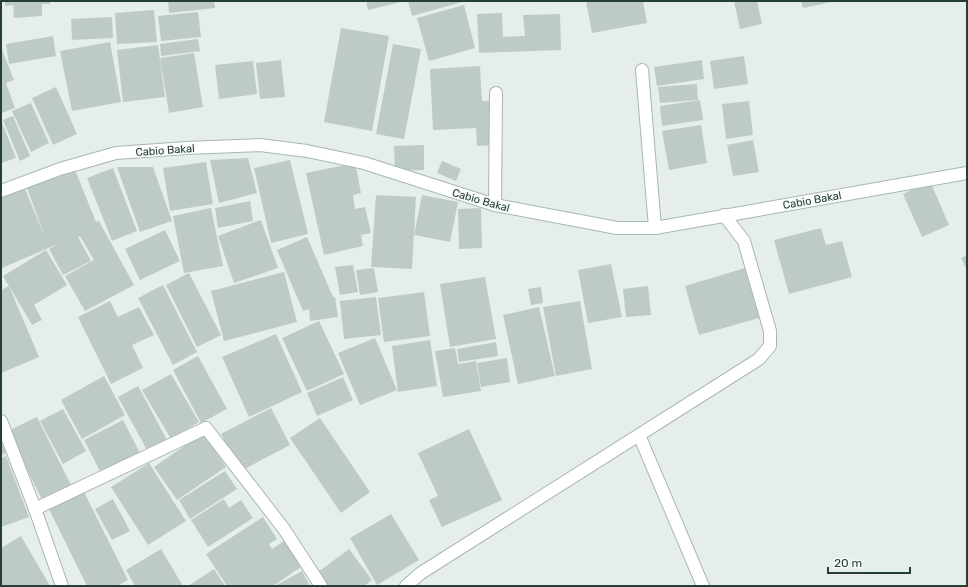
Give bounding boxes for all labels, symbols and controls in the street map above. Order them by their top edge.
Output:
street label: Cabio Bakal [135,142,195,159]
street label: Cabio Bakal [451,186,511,215]
street label: Cabio Bakal [782,189,842,212]
scale bar [828,549,910,575]
text: 20 m [834,556,862,570]

